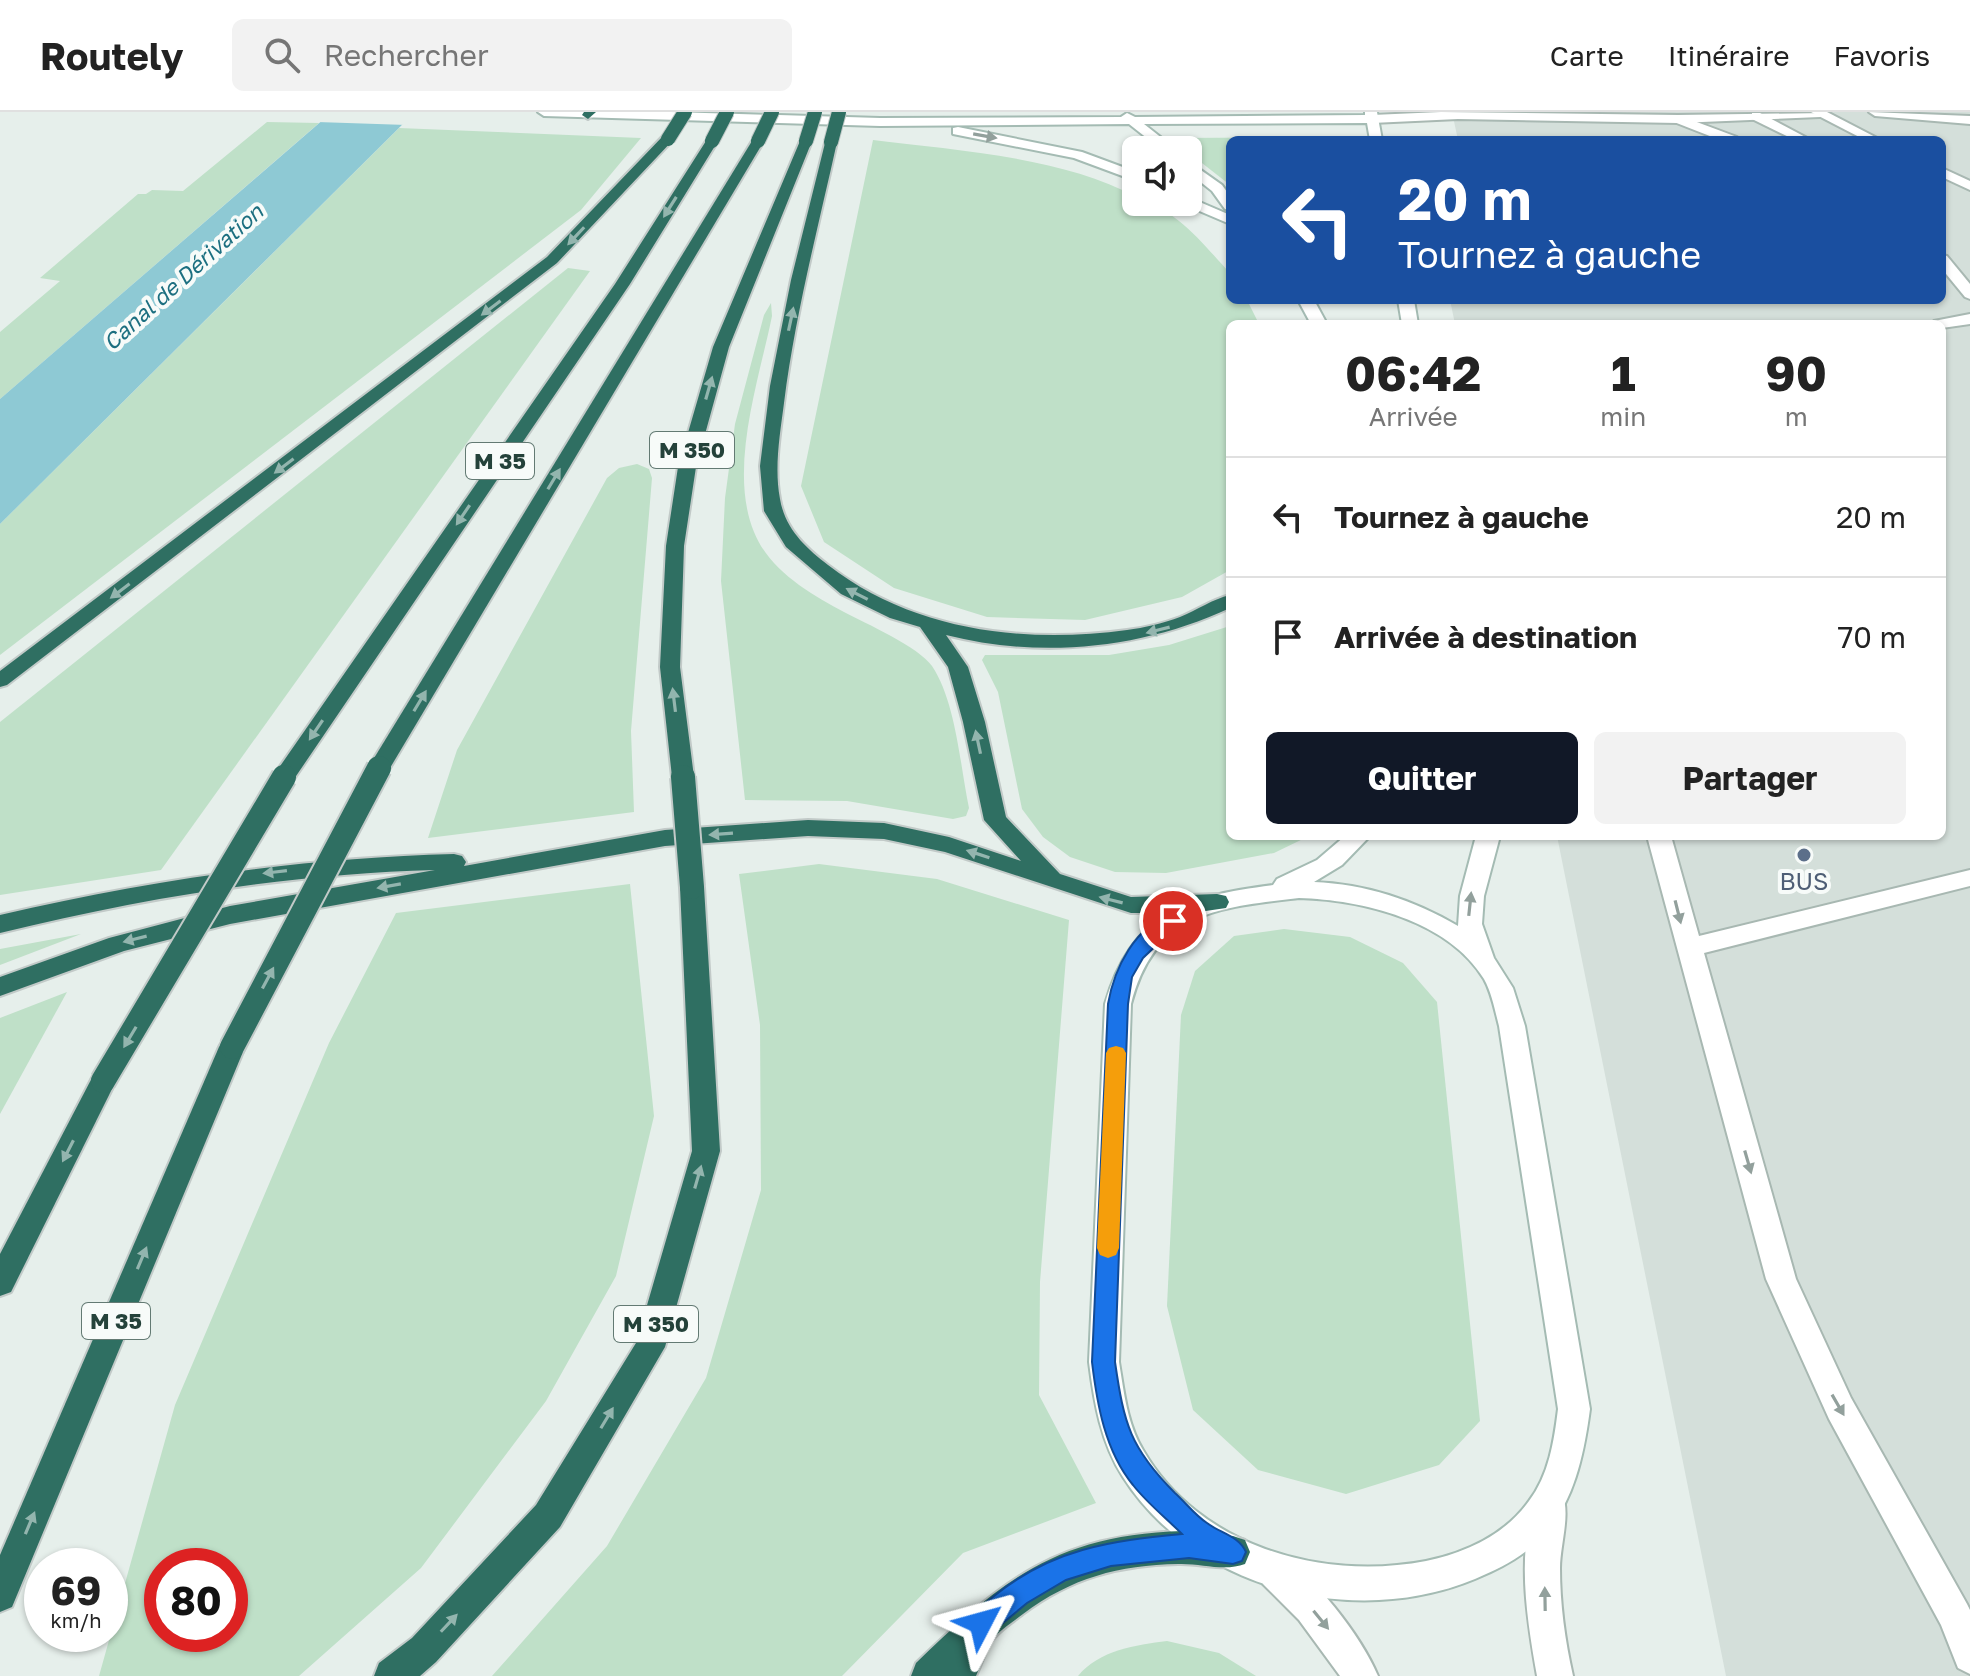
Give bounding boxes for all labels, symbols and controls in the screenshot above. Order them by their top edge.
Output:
search box [232,19,792,91]
text: Routely [40,33,184,78]
icon: search [260,33,304,77]
text: Rechercher [324,37,489,73]
text: Carte [1550,39,1624,72]
text: Itinéraire [1668,39,1789,72]
text: Favoris [1833,39,1930,72]
one-way arrow [973,131,998,143]
map controls [1122,136,1202,216]
button: sound [1122,136,1202,216]
text: 20 m [1398,165,1532,232]
icon: left [1266,168,1370,272]
one-way arrow [664,196,678,218]
water label: Canal de Dérivation [97,197,269,355]
one-way arrow [567,226,585,245]
text: Tournez à gauche [1398,233,1701,276]
one-way arrow [480,299,501,315]
one-way arrow [785,306,797,331]
text: 06:42 [1345,344,1481,402]
text: 1 [1611,344,1636,402]
text: 90 [1765,344,1827,402]
one-way arrow [703,376,716,400]
text: Arrivée [1369,401,1458,432]
text: min [1600,401,1646,432]
text: m [1785,401,1808,432]
road number: M 350 [650,432,734,468]
road number: M 35 [466,443,534,479]
one-way arrow [274,457,294,473]
one-way arrow [547,468,561,490]
icon: left [1266,495,1310,539]
text: Tournez à gauche [1334,499,1589,535]
text: 20 m [1836,499,1906,535]
one-way arrow [455,505,470,526]
one-way arrow [110,582,130,598]
one-way arrow [846,588,869,601]
icon: arrive [1266,615,1310,659]
text: Arrivée à destination [1334,619,1637,655]
text: 70 m [1837,619,1906,655]
one-way arrow [1145,624,1170,636]
one-way arrow [668,687,681,712]
one-way arrow [412,690,426,712]
one-way arrow [309,720,324,741]
one-way arrow [971,729,984,754]
button: Quitter [1266,732,1578,824]
button: Partager [1594,732,1906,824]
one-way arrow [708,828,733,841]
marker: BUS [1795,846,1813,864]
one-way arrow [966,848,990,860]
one-way arrow [262,866,287,879]
place label: BUS [1780,866,1828,895]
one-way arrow [376,880,401,892]
pin [1139,887,1207,955]
one-way arrow [1463,891,1476,916]
one-way arrow [1099,893,1124,905]
icon: arrive [1151,899,1195,943]
one-way arrow [1673,899,1685,924]
one-way arrow [122,934,147,946]
one-way arrow [261,967,275,989]
one-way arrow [123,1026,137,1048]
one-way arrow [61,1139,74,1162]
one-way arrow [1742,1150,1755,1174]
one-way arrow [692,1165,705,1189]
one-way arrow [136,1246,149,1270]
road number: M 35 [82,1303,150,1339]
road number: M 350 [614,1306,698,1342]
one-way arrow [1831,1394,1845,1416]
one-way arrow [600,1407,614,1429]
one-way arrow [24,1511,37,1535]
speed limit sign: 80 [144,1548,248,1652]
text: 69 [51,1566,101,1614]
position arrow [939,1581,1023,1665]
one-way arrow [1538,1586,1551,1611]
text: km/h [51,1608,101,1632]
one-way arrow [1312,1609,1329,1629]
one-way arrow [439,1614,457,1633]

